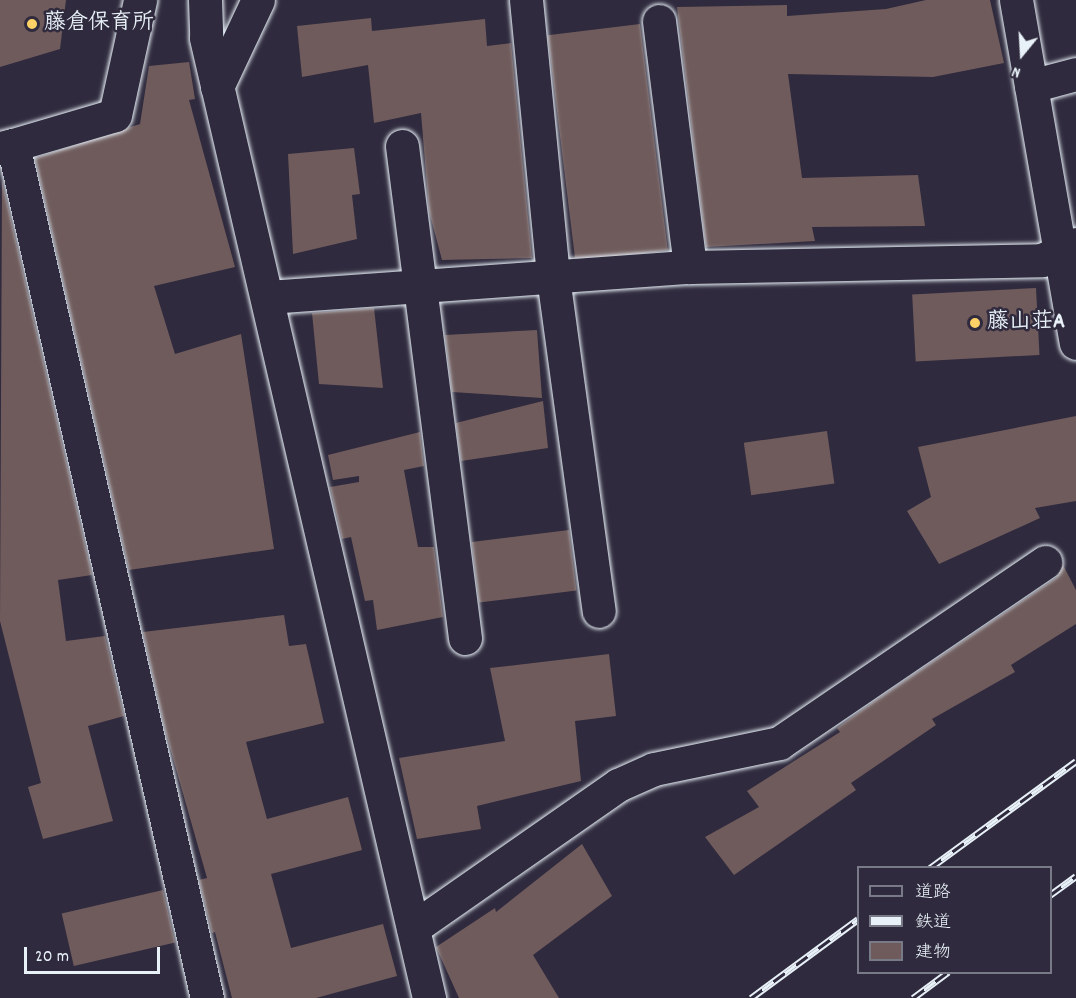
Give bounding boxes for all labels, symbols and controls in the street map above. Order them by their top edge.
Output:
place label: 藤倉保育所 [44,11,154,37]
marker: 藤倉保育所 [25,17,39,31]
north arrow [992,24,1052,84]
text: N [1009,59,1024,84]
place label: 藤山荘A [987,310,1065,336]
marker: 藤山荘A [968,316,982,330]
legend [857,866,1052,974]
text: 道路 [915,881,951,906]
text: 鉄道 [915,911,951,936]
scale bar [27,935,164,973]
text: 建物 [915,941,951,966]
text: 20 m [35,945,69,970]

